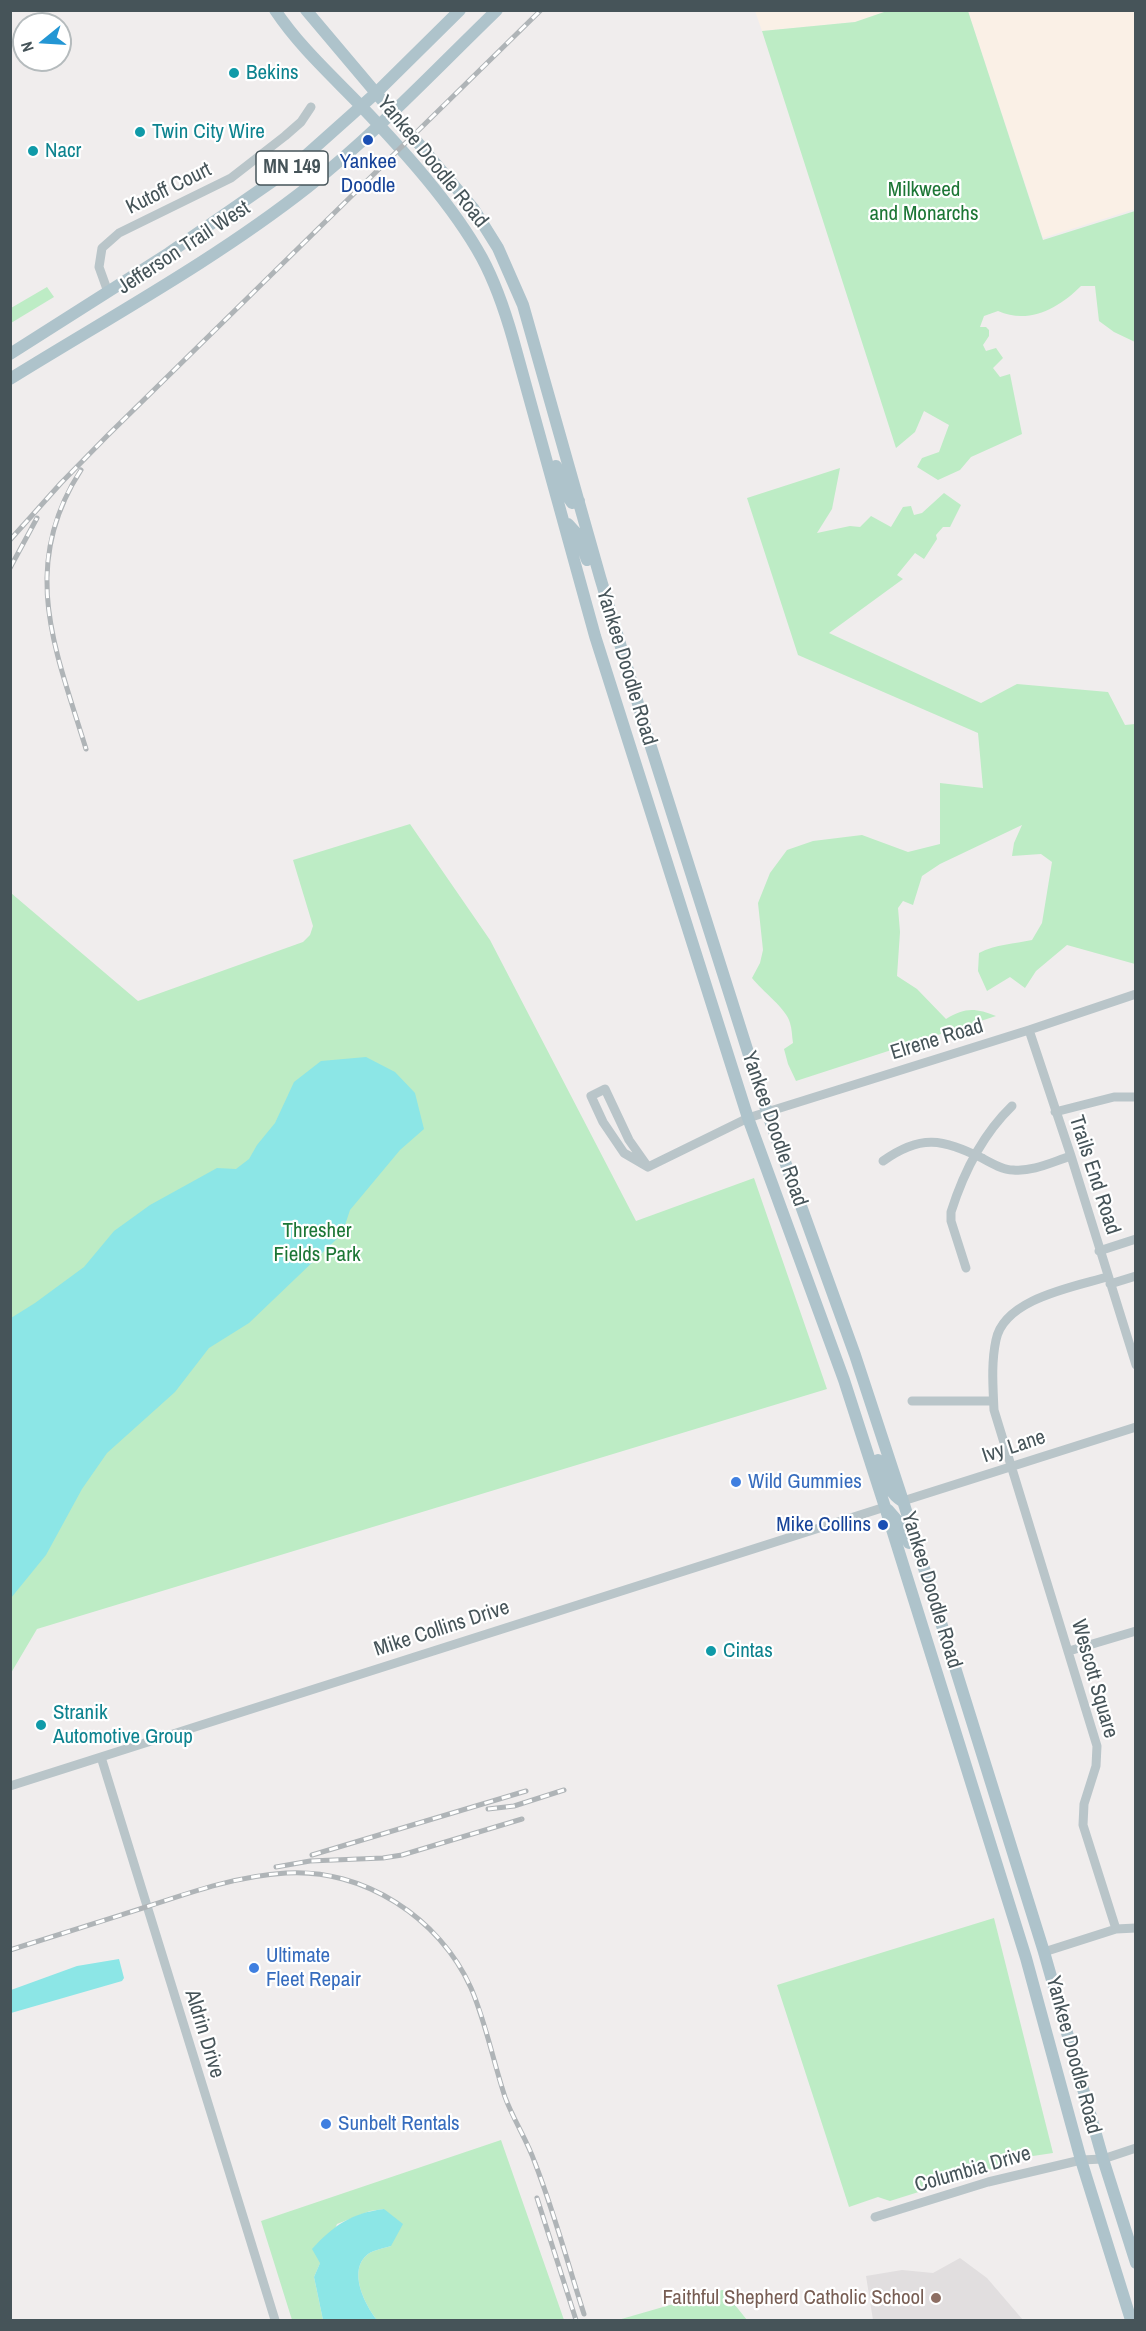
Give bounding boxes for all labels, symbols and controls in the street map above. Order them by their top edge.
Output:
north arrow [12,12,72,72]
text: N [15,39,39,55]
place label: Bekins [246,60,299,86]
marker: Bekins [227,66,241,80]
street label: Yankee Doodle Road [371,91,493,233]
place label: Twin City Wire [152,119,265,145]
marker: Twin City Wire [133,125,147,139]
marker: Yankee Doodle [361,133,375,147]
place label: Nacr [45,138,81,164]
marker: Nacr [26,144,40,158]
place label: Yankee Doodle [339,149,397,199]
road number: MN 149 [256,151,328,185]
street label: Kutoff Court [122,158,216,220]
park label: Milkweed and Monarchs [869,177,979,227]
street label: Jefferson Trail West [113,196,255,300]
street label: Yankee Doodle Road [590,586,662,748]
street label: Elrene Road [888,1014,986,1066]
street label: Yankee Doodle Road [736,1048,812,1210]
street label: Trails End Road [1063,1112,1125,1238]
park label: Thresher Fields Park [273,1218,361,1268]
street label: Ivy Lane [979,1425,1049,1469]
place label: Wild Gummies [748,1469,862,1495]
marker: Wild Gummies [729,1475,743,1489]
street label: Yankee Doodle Road [895,1509,967,1671]
place label: Mike Collins [776,1512,871,1538]
marker: Mike Collins [876,1518,890,1532]
street label: Mike Collins Drive [371,1595,513,1663]
street label: Wescott Square [1065,1617,1123,1741]
place label: Cintas [723,1638,773,1664]
marker: Cintas [704,1644,718,1658]
place label: Stranik Automotive Group [53,1700,193,1750]
marker: Stranik Automotive Group [34,1718,48,1732]
place label: Ultimate Fleet Repair [266,1943,361,1993]
marker: Ultimate Fleet Repair [247,1961,261,1975]
street label: Yankee Doodle Road [1040,1973,1106,2137]
street label: Aldrin Drive [179,1987,229,2081]
place label: Sunbelt Rentals [338,2111,460,2137]
marker: Sunbelt Rentals [319,2117,333,2131]
street label: Columbia Drive [912,2141,1034,2199]
place label: Faithful Shepherd Catholic School [663,2285,924,2311]
marker: Faithful Shepherd Catholic School [929,2291,943,2305]

